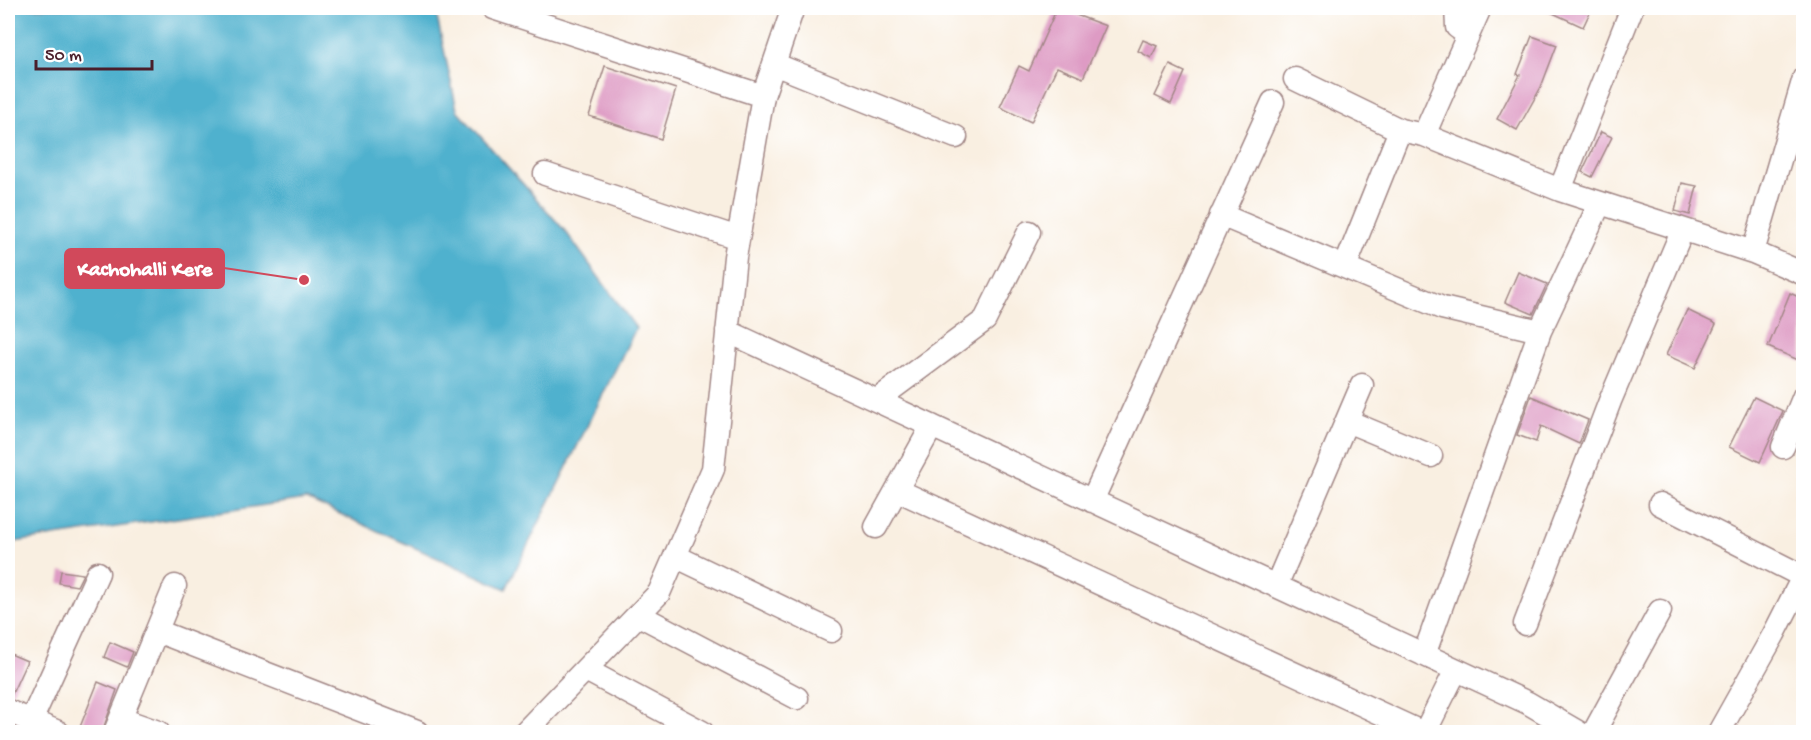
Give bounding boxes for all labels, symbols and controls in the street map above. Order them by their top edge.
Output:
scale bar [36,33,152,71]
text: 50 m [45,46,82,67]
callout: Kachohalli Kere [65,249,224,288]
text: Kachohalli Kere [77,259,214,284]

